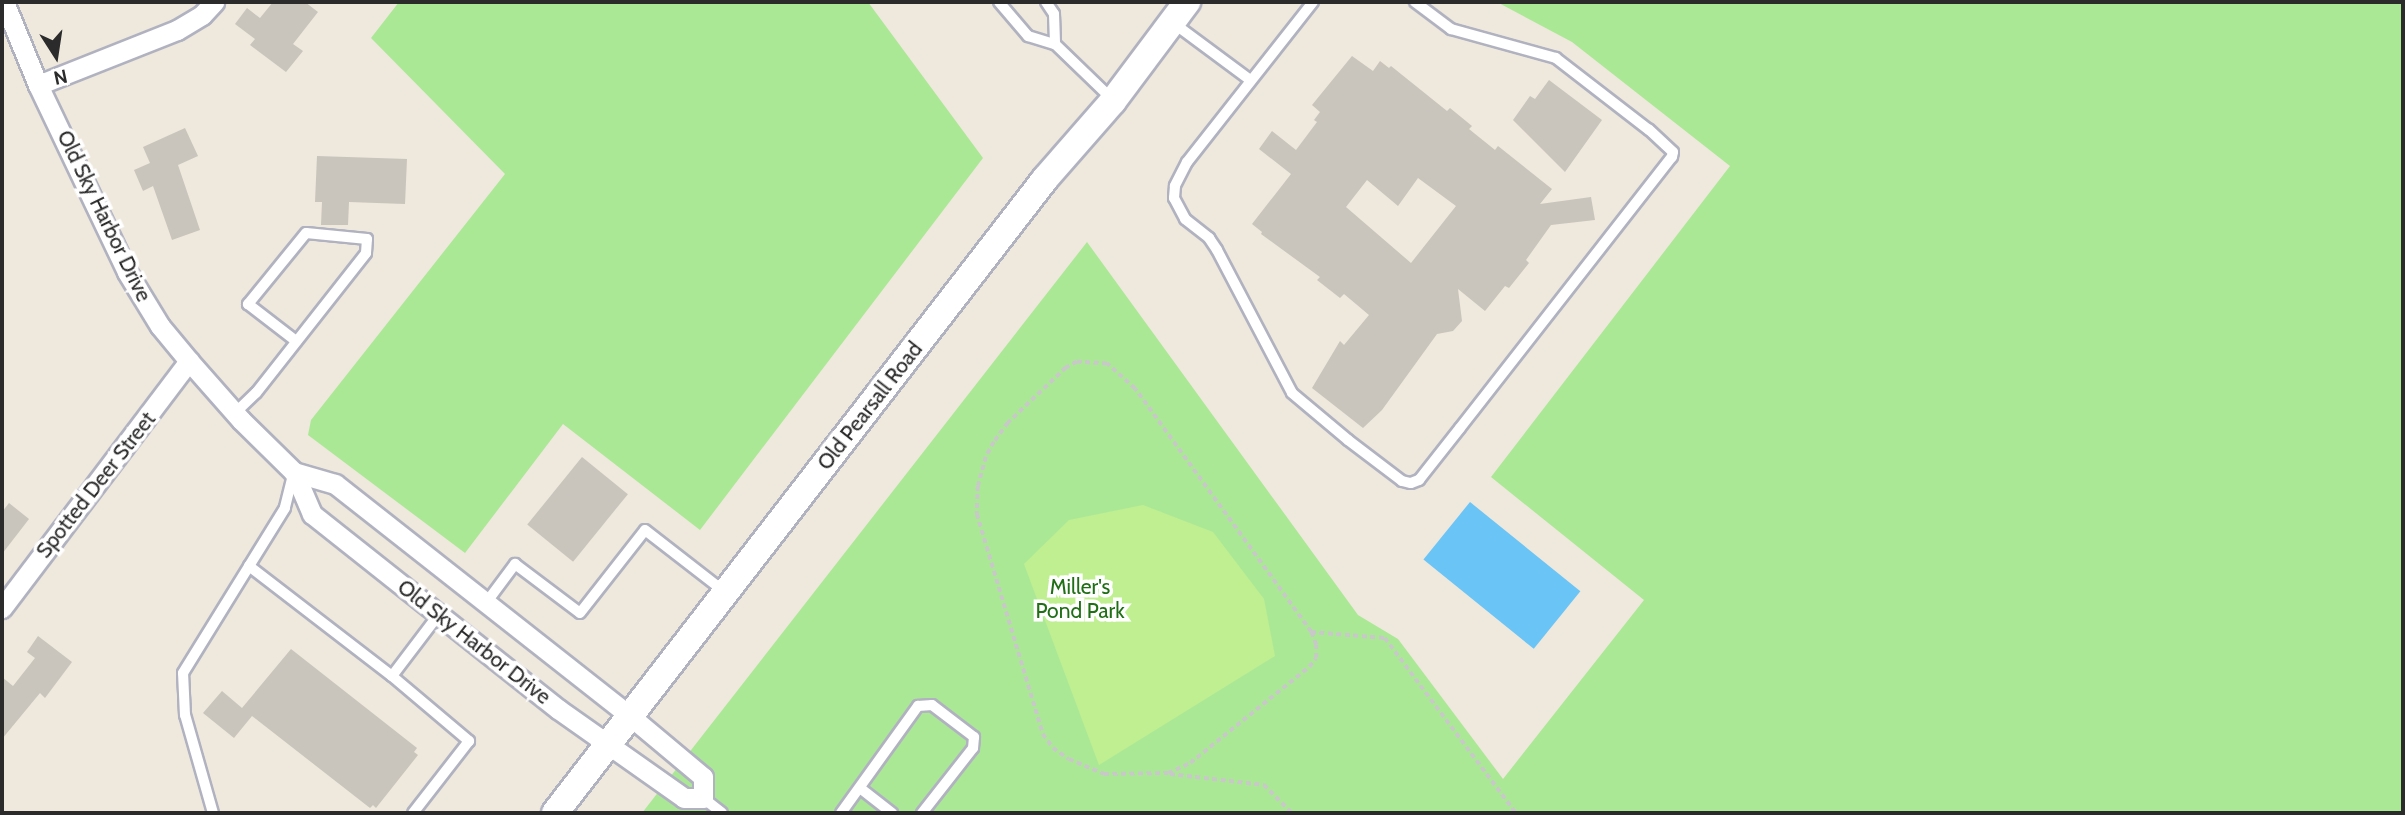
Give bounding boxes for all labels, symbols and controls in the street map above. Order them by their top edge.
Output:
north arrow [21,21,91,91]
text: N [52,64,69,90]
street label: Old Sky Harbor Drive [52,126,156,306]
street label: Old Pearsall Road [812,337,928,475]
street label: Spotted Deer Street [31,407,161,563]
street label: Old Sky Harbor Drive [393,574,555,710]
park label: Miller's Pond Park [1035,574,1125,624]

